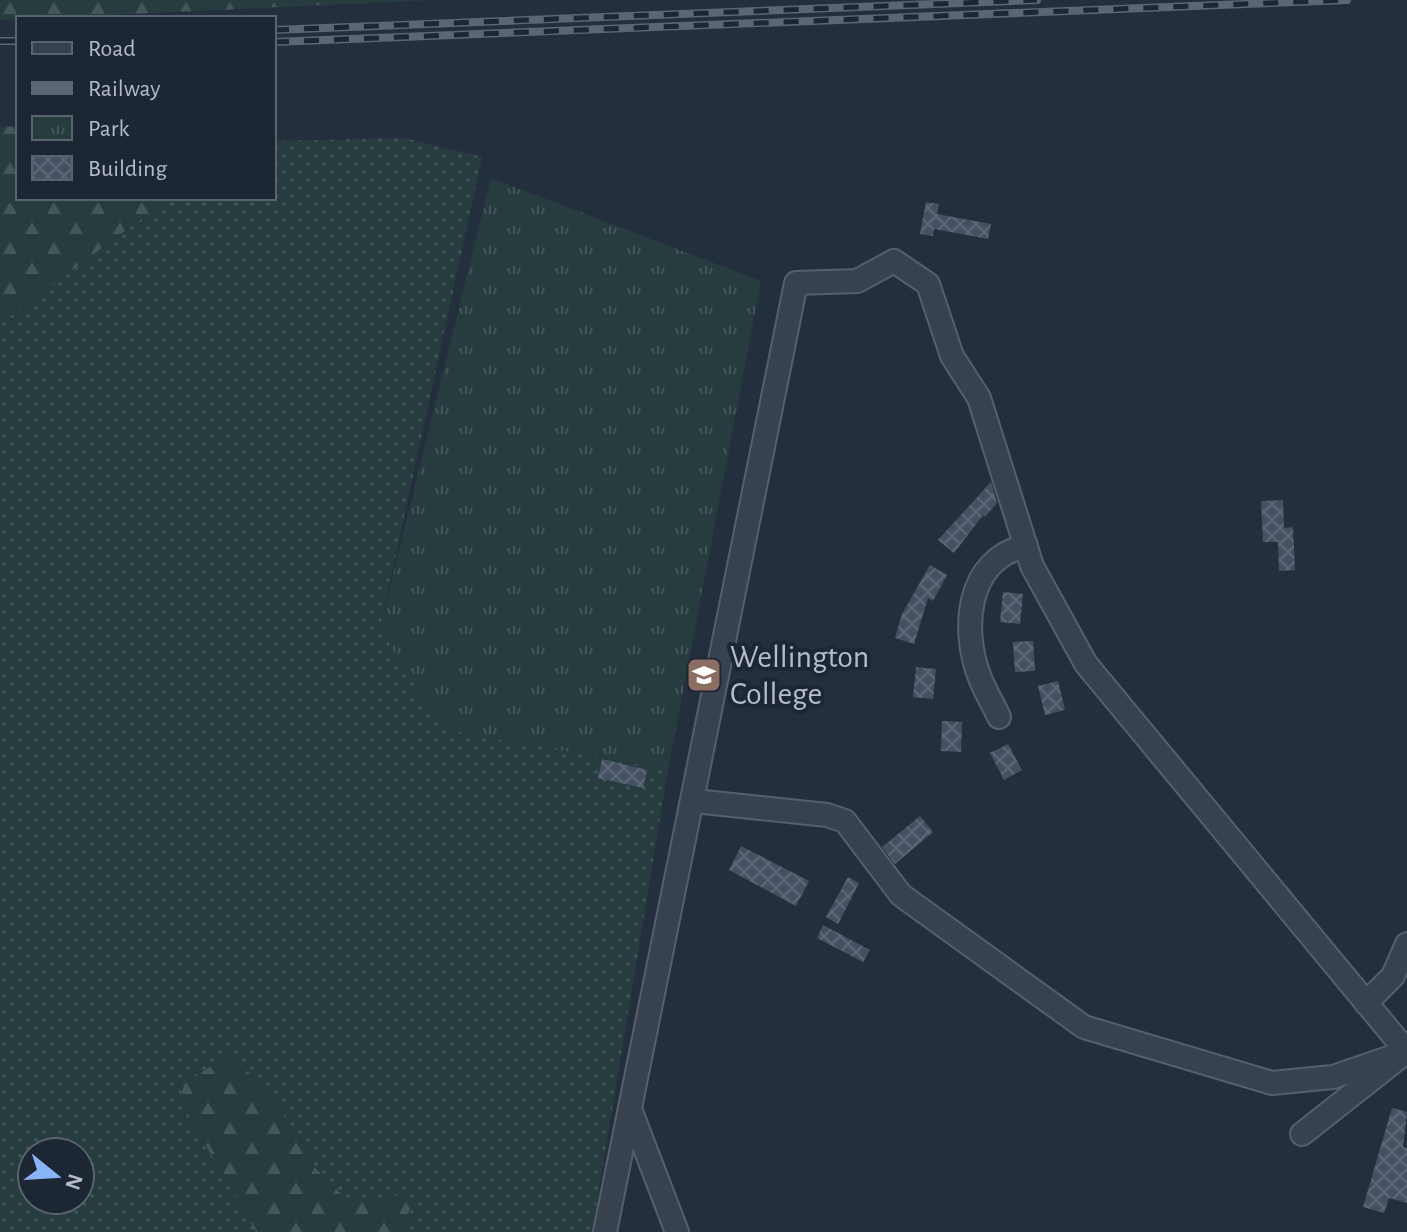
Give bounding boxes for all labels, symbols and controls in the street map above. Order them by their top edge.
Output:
legend [16,16,276,200]
text: Road [88,37,136,61]
text: Railway [88,77,160,101]
text: Park [88,117,129,141]
text: Building [88,157,167,181]
place label: Wellington College [730,641,869,710]
school or university icon: Wellington College [685,656,723,694]
north arrow [16,1136,96,1216]
text: N [61,1171,87,1193]

